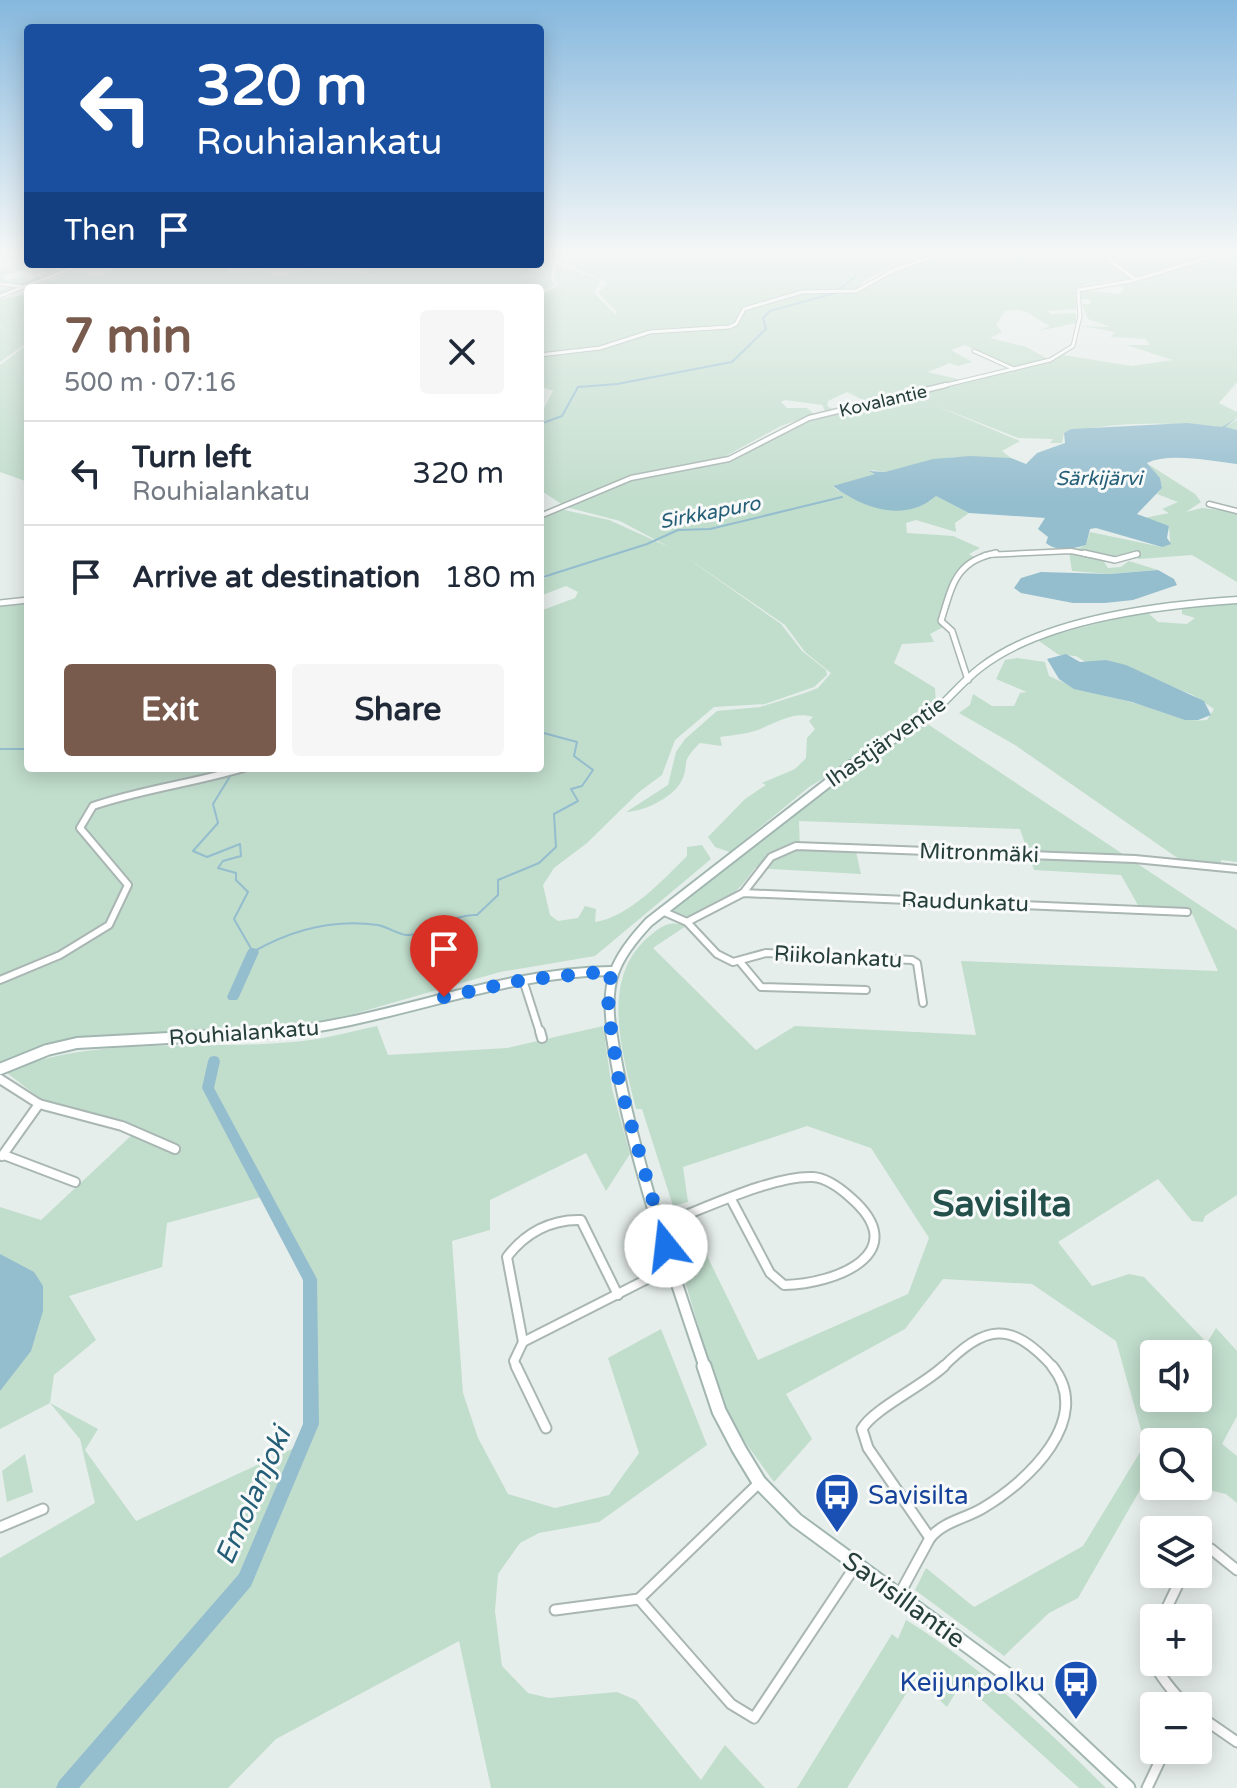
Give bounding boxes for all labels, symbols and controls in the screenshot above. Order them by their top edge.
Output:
text: 320 m [196,53,367,120]
icon: left [64,56,168,160]
text: Rouhialankatu [196,121,442,164]
icon: arrive [152,208,196,252]
text: Then [64,212,136,249]
text: 7 min [64,308,192,366]
button: close [420,310,504,394]
text: 500 m · 07:16 [64,367,236,398]
street label: Kovalantie [837,380,929,422]
text: Turn left [132,439,251,476]
icon: left [64,451,108,495]
text: 320 m [412,455,504,492]
water label: Särkijärvi [1056,467,1145,491]
text: Rouhialankatu [132,476,310,507]
water label: Sirkkapuro [658,491,763,535]
icon: arrive [64,555,108,599]
text: Arrive at destination [132,559,420,596]
text: 180 m [444,559,536,596]
button: Exit [64,664,276,756]
button: Share [292,664,504,756]
street label: Ihastjärventie [821,691,951,793]
street label: Mitronmäki [919,838,1039,868]
street label: Raudunkatu [901,887,1029,917]
pin [410,915,478,997]
icon: arrive [422,927,466,971]
street label: Riikolankatu [773,941,903,973]
street label: Rouhialankatu [168,1015,320,1051]
district label: Savisilta [932,1183,1072,1226]
position arrow [624,1204,708,1288]
map controls [1140,1340,1212,1764]
button: sound [1140,1340,1212,1412]
water label: Emolanjoki [208,1419,300,1570]
button: search [1140,1428,1212,1500]
bus stop icon: Savisilta [813,1471,861,1534]
place label: Savisilta [868,1480,969,1511]
button: layers [1140,1516,1212,1588]
street label: Savisillantie [837,1545,971,1655]
button: + [1140,1604,1212,1676]
bus stop icon: Keijunpolku [1052,1658,1100,1721]
place label: Keijunpolku [899,1667,1045,1698]
button: − [1140,1692,1212,1764]

